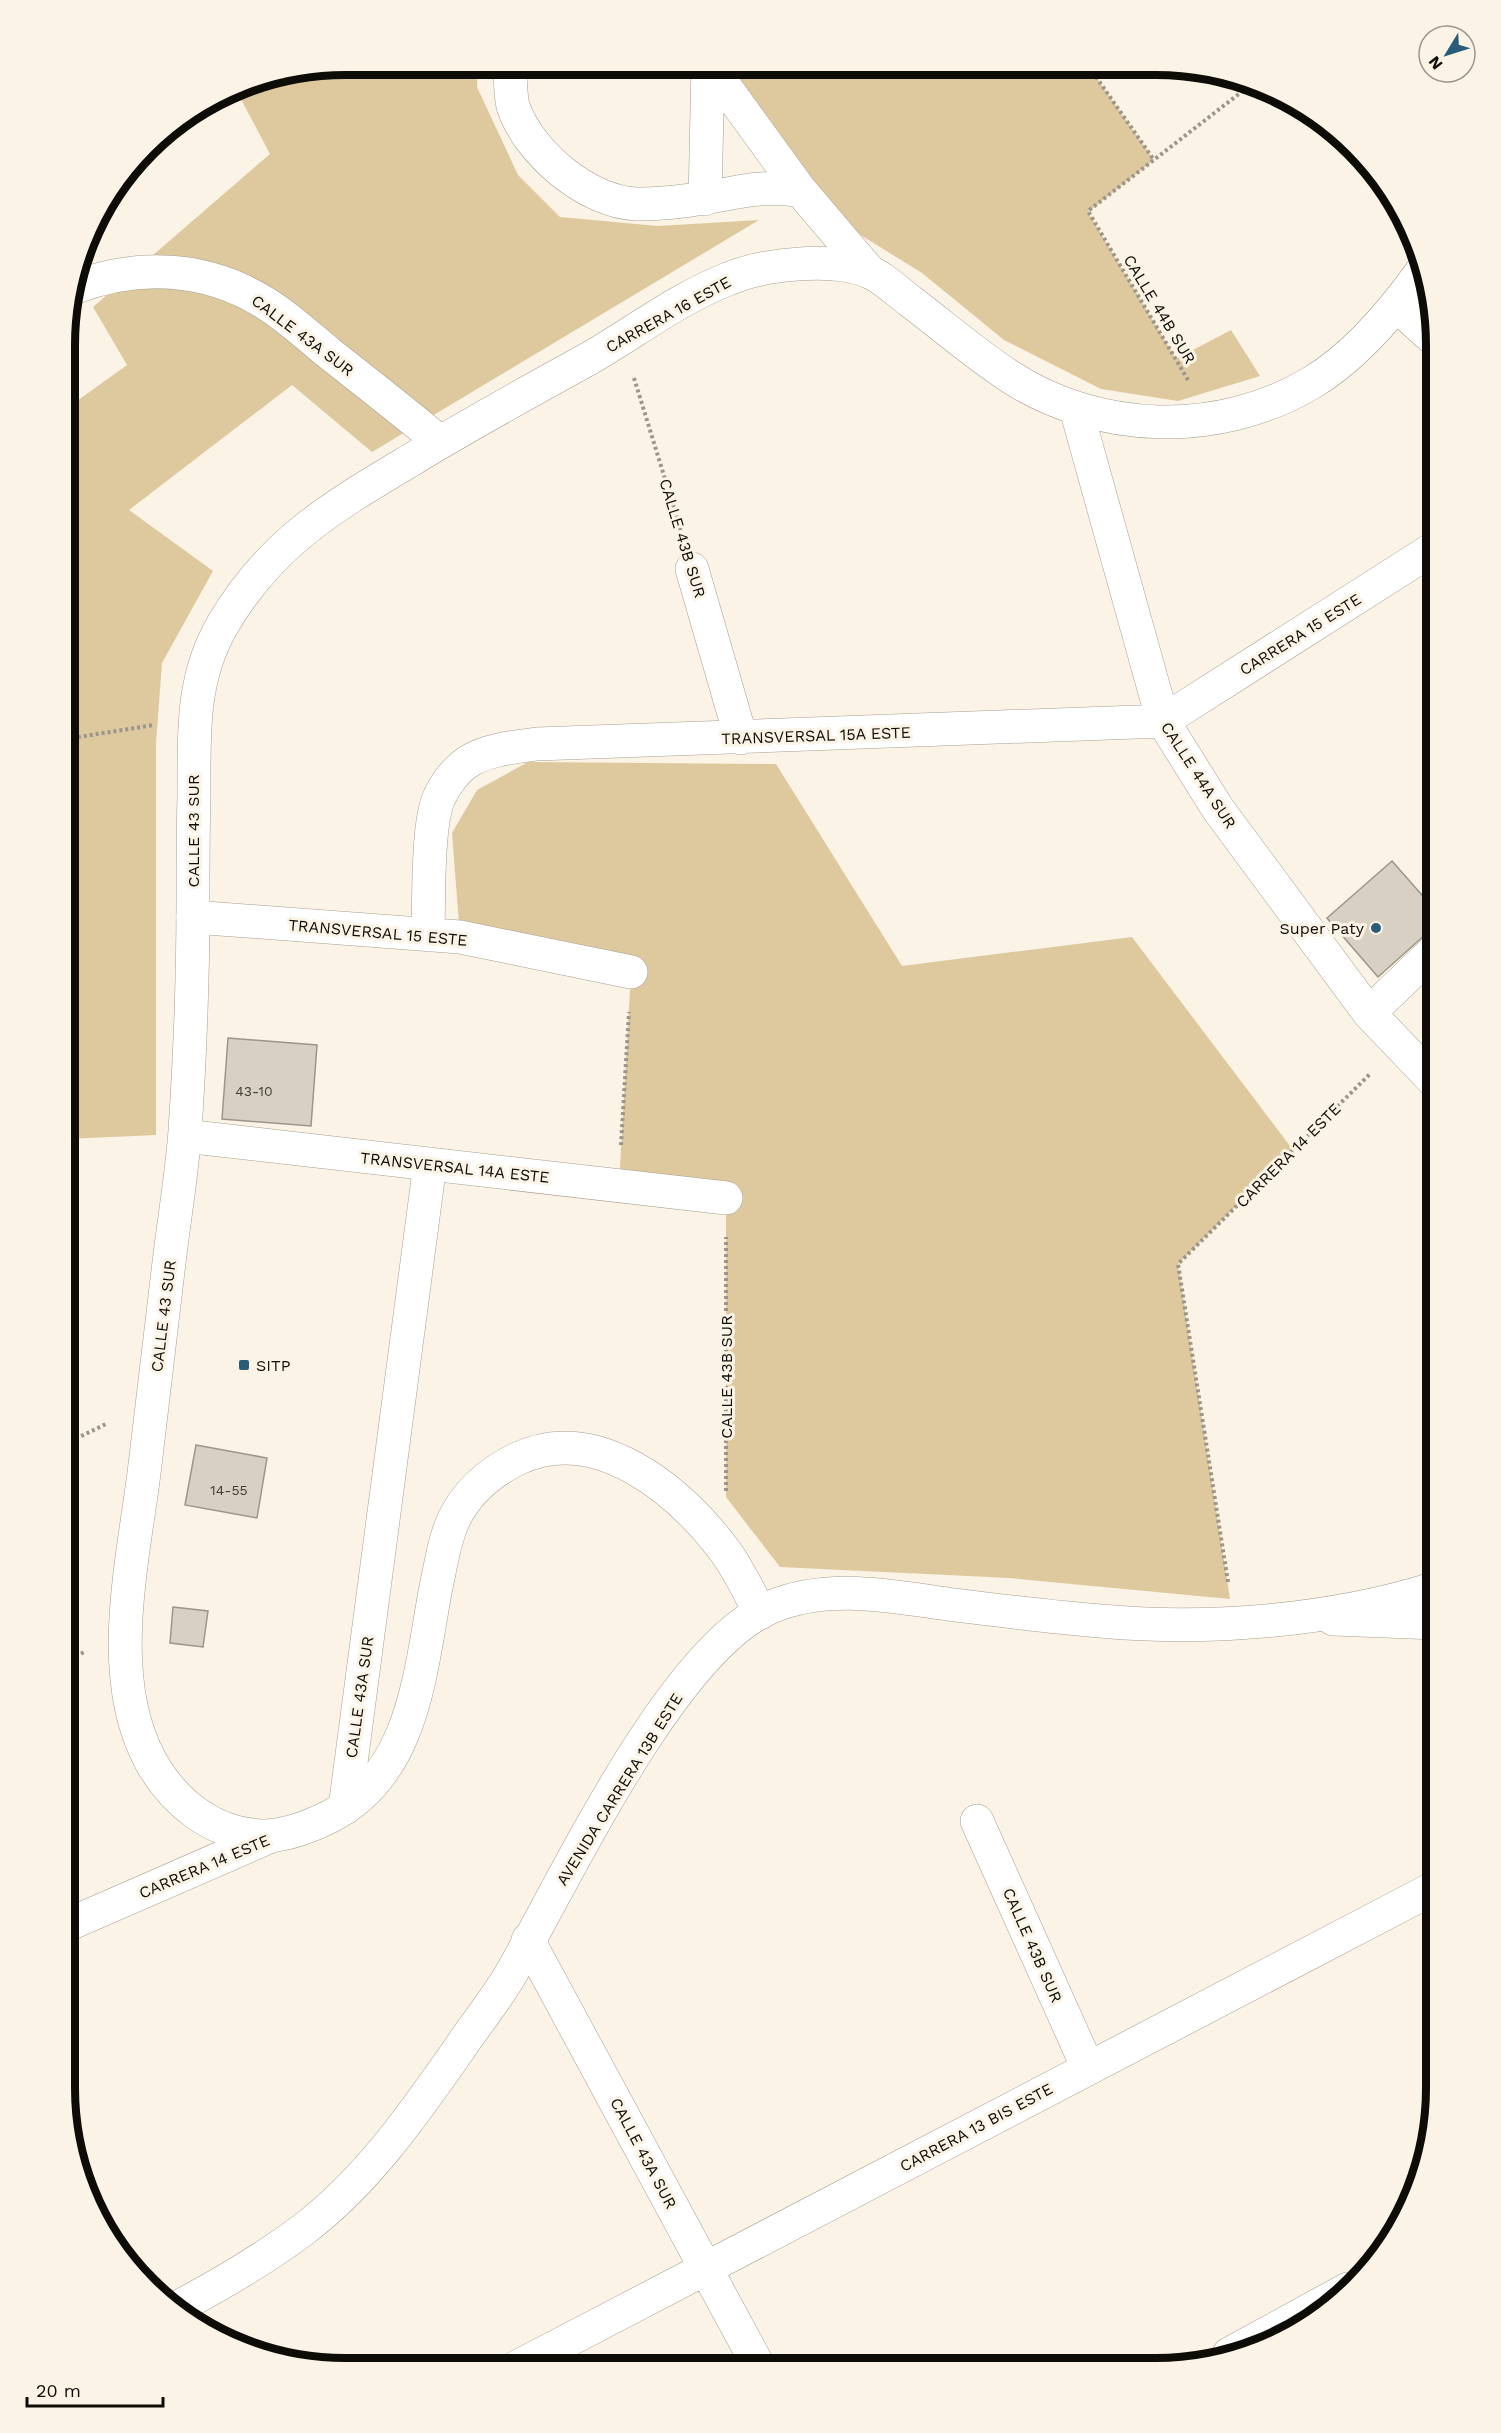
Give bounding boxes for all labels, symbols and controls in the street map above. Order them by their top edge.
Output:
north arrow [1417,24,1477,84]
text: N [1424,52,1447,73]
street label: CALLE 44B SUR [1119,251,1200,367]
street label: CARRERA 16 ESTE [602,272,734,357]
street label: CALLE 43A SUR [248,291,358,380]
street label: CALLE 43B SUR [655,476,710,600]
street label: CARRERA 15 ESTE [1236,589,1364,679]
street label: CALLE 44A SUR [1157,718,1240,832]
street label: TRANSVERSAL 15A ESTE [721,723,911,748]
street label: CALLE 43 SUR [184,774,203,888]
street label: TRANSVERSAL 15 ESTE [288,915,468,950]
place label: Super Paty [1280,919,1365,938]
marker: Super Paty [1369,921,1383,935]
house number: 43-10 [235,1083,273,1099]
street label: CARRERA 14 ESTE [1232,1099,1345,1212]
street label: TRANSVERSAL 14A ESTE [359,1148,550,1187]
street label: CALLE 43 SUR [147,1259,180,1373]
street label: CALLE 43B SUR [717,1315,736,1439]
place label: SITP [256,1356,291,1375]
marker: SITP [237,1358,251,1372]
house number: 14-55 [210,1482,248,1498]
street label: CALLE 43A SUR [342,1635,377,1759]
street label: AVENIDA CARRERA 13B ESTE [552,1690,687,1889]
street label: CARRERA 14 ESTE [136,1830,272,1903]
street label: CALLE 43B SUR [999,1885,1066,2006]
street label: CARRERA 13 BIS ESTE [897,2079,1056,2176]
street label: CALLE 43A SUR [606,2094,681,2212]
scale bar [27,2370,164,2408]
text: 20 m [36,2380,81,2401]

